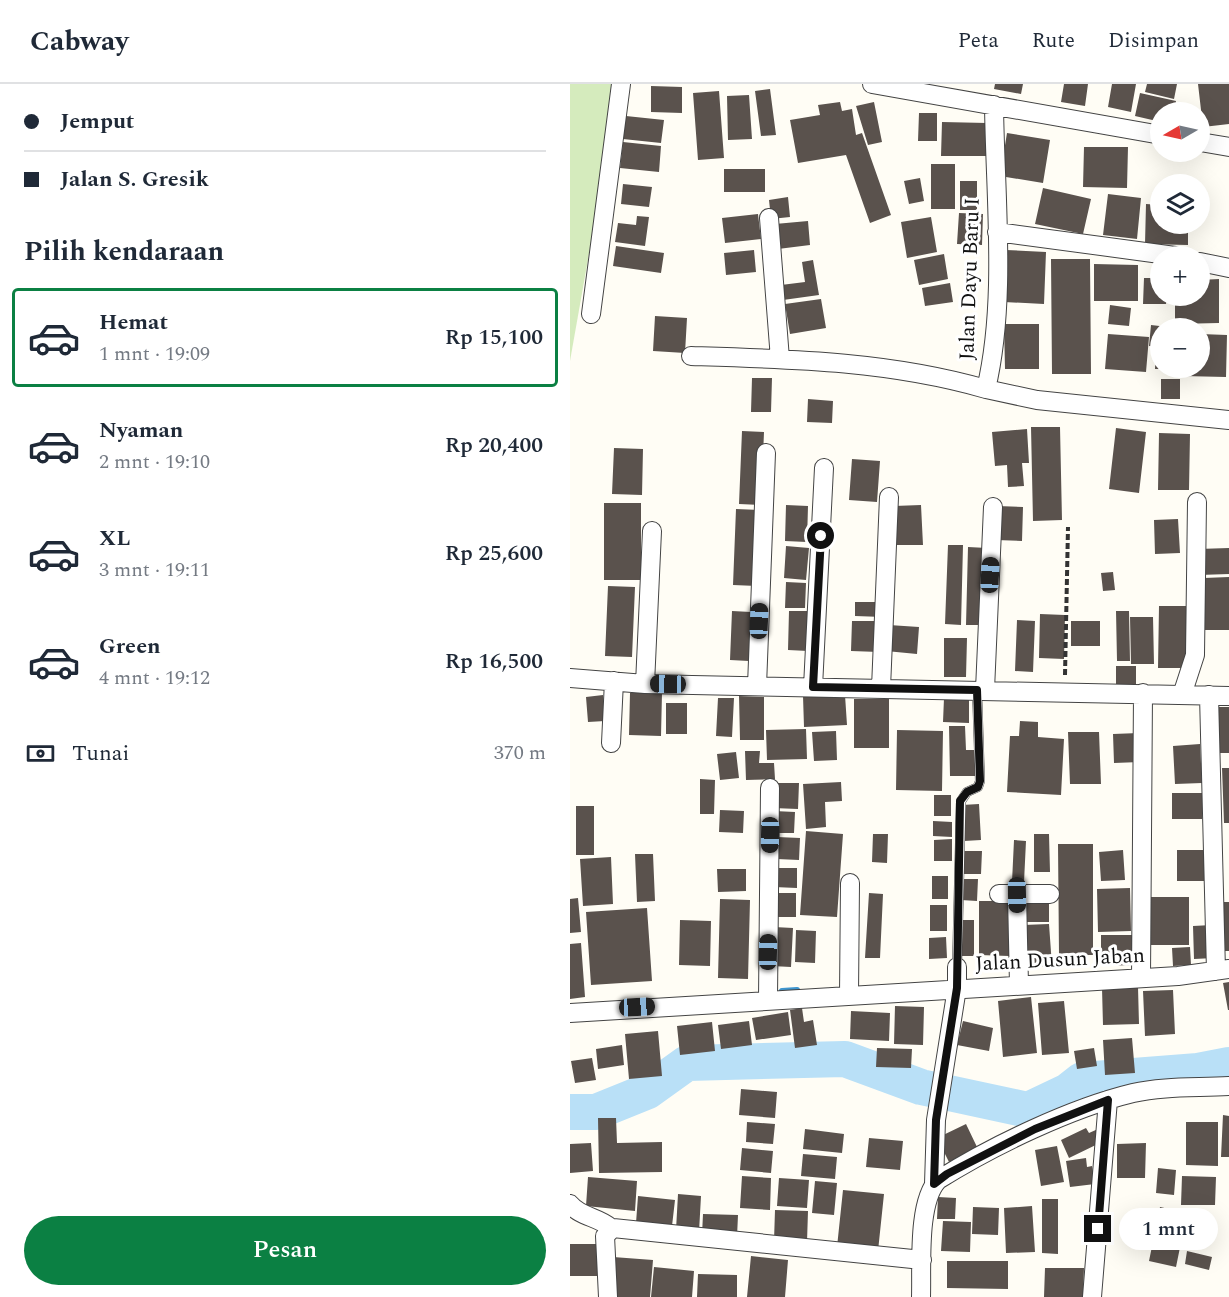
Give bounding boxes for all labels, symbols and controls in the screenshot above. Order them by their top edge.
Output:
text: Cabway [30,20,129,63]
text: Peta [958,25,999,57]
text: Rute [1032,25,1075,57]
text: Disimpan [1108,25,1199,57]
north arrow [1150,102,1210,162]
map controls [1150,102,1210,378]
text: Jemput [60,105,134,138]
text: Jalan S. Gresik [60,163,209,196]
button: layers [1150,174,1210,234]
street label: Jalan Dayu Baru I [951,197,989,361]
text: Pilih kendaraan [24,231,224,273]
button: + [1150,246,1210,306]
text: Hemat [99,306,168,339]
icon: car [27,311,81,365]
button: − [1150,318,1210,378]
text: Rp 15,100 [445,321,543,354]
text: 1 mnt · 19:09 [99,339,210,369]
text: Nyaman [99,414,183,447]
icon: car [27,419,81,473]
text: Rp 20,400 [445,429,543,462]
text: 2 mnt · 19:10 [99,447,210,477]
text: XL [99,522,130,555]
route start [807,522,834,549]
icon: car [27,527,81,581]
text: Rp 25,600 [445,537,543,570]
text: 3 mnt · 19:11 [99,555,210,585]
car [980,557,1000,593]
car [749,603,769,639]
text: Green [99,630,161,663]
icon: car [27,635,81,689]
text: Rp 16,500 [445,645,543,678]
text: 4 mnt · 19:12 [99,663,210,693]
car [650,675,686,693]
icon: cash [24,737,57,770]
text: Tunai [72,737,129,770]
text: 370 m [494,738,546,768]
car [761,817,779,853]
car [1008,877,1026,913]
car [759,934,777,970]
street label: Jalan Dusun Jaban [974,940,1146,980]
car [619,997,655,1017]
callout: 1 mnt [1119,1208,1218,1250]
text: 1 mnt [1142,1214,1195,1244]
route end [1084,1215,1111,1242]
button: Pesan [24,1216,546,1285]

